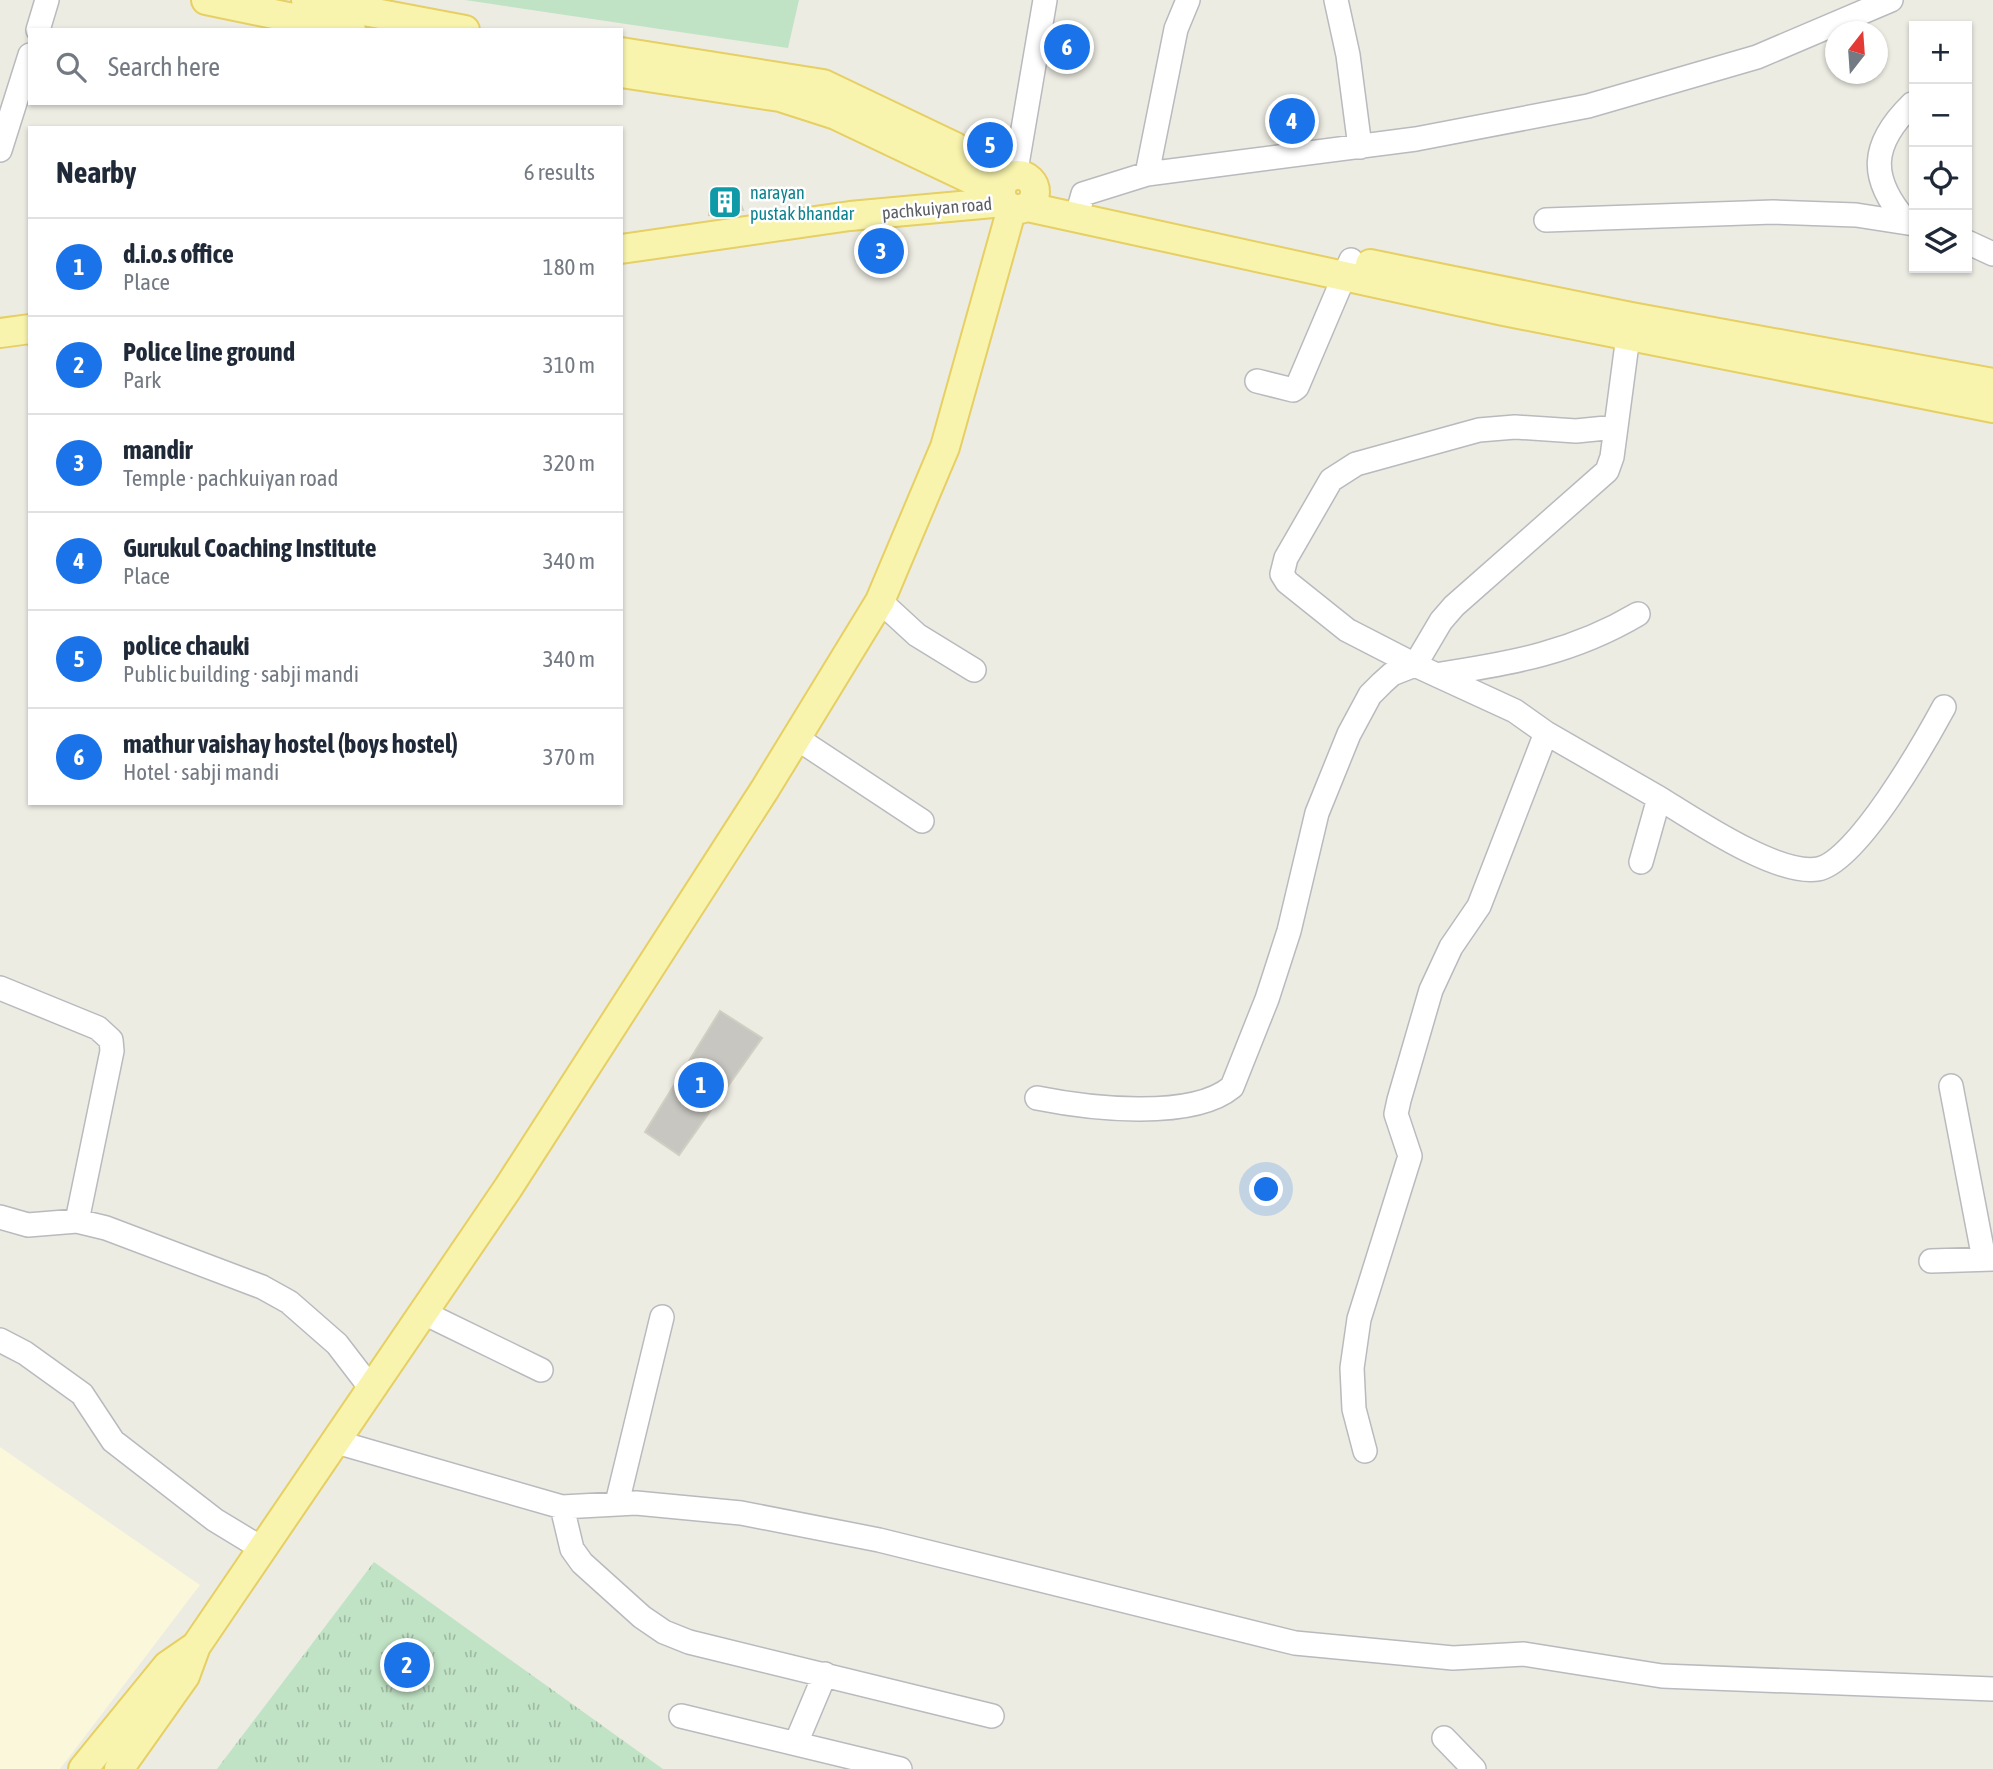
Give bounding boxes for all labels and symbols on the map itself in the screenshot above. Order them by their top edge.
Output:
pin: 6 [1044,21,1090,73]
north arrow [1825,21,1888,84]
pin: 4 [1269,95,1315,147]
pin: 5 [967,119,1013,171]
place label: narayan pustak bhandar [750,182,855,224]
building icon: narayan pustak bhandar [706,183,744,221]
street label: pachkuiyan road [881,193,993,223]
pin: 3 [858,225,904,277]
pin: 1 [678,1059,724,1111]
your location [1249,1172,1283,1206]
pin: 2 [384,1639,430,1691]

